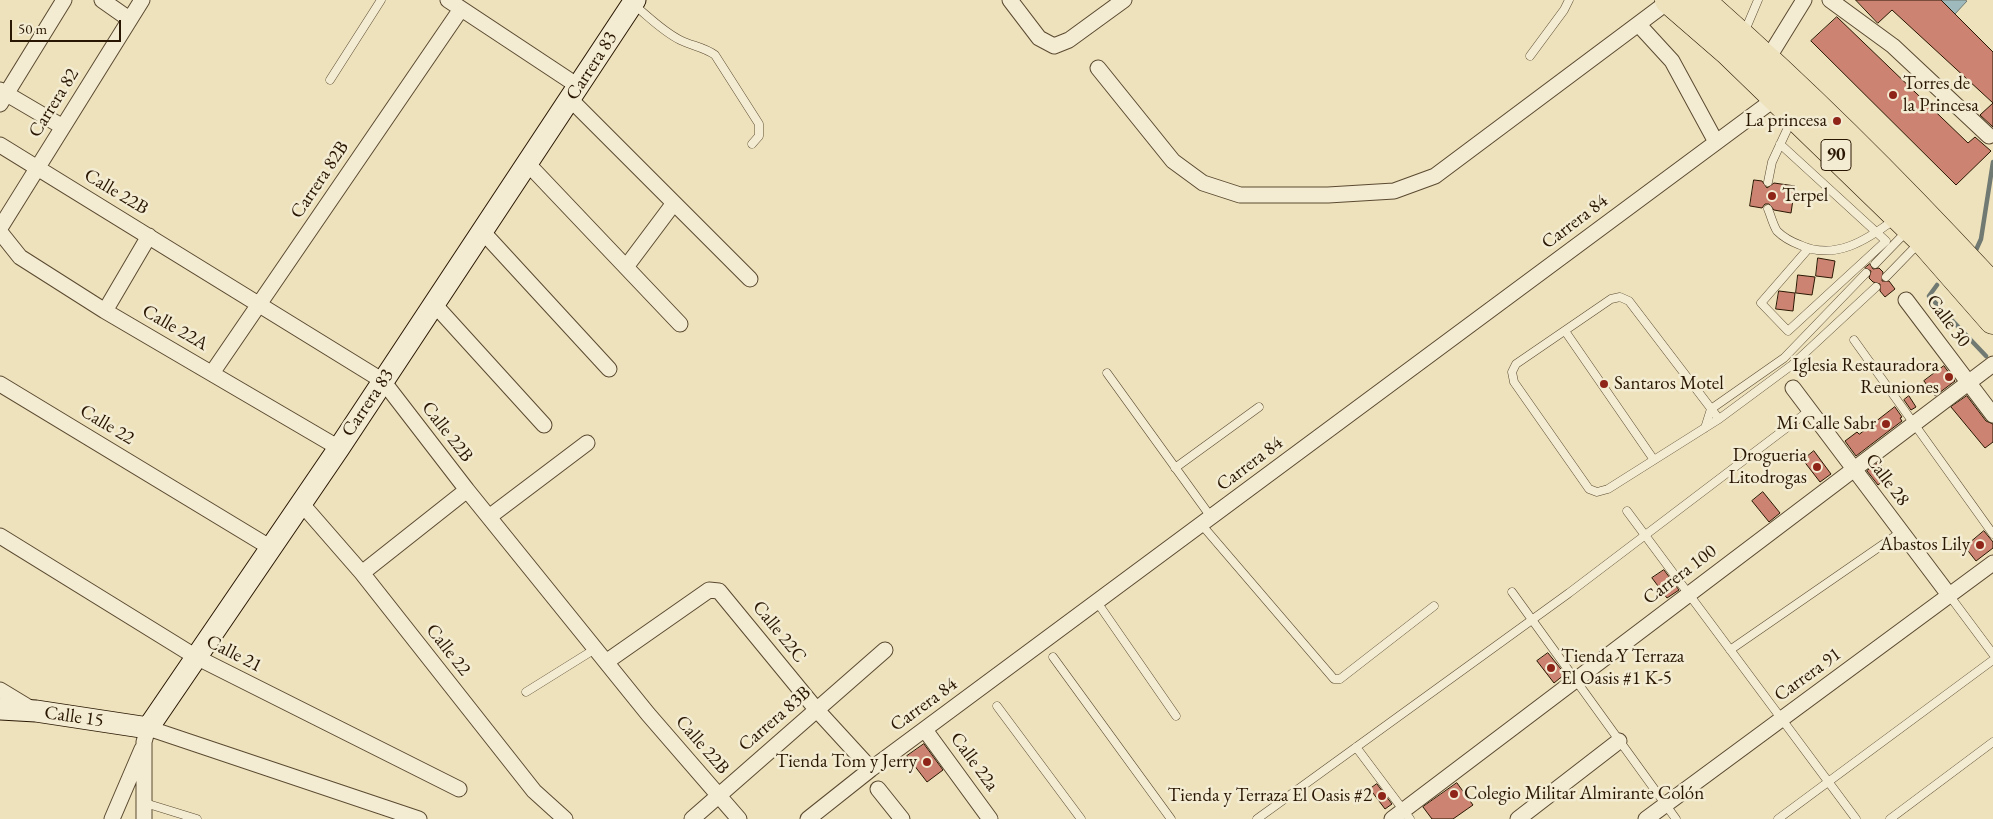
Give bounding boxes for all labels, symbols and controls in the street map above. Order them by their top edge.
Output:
scale bar [12,10,124,42]
text: 50 m [18,19,47,38]
street label: Carrera 83 [561,27,623,105]
street label: Carrera 82 [24,64,84,142]
place label: Torres de la Princesa [1903,73,1979,117]
marker: Torres de la Princesa [1887,89,1899,101]
place label: La princesa [1745,110,1827,132]
marker: La princesa [1831,115,1843,127]
street label: Carrera 82B [286,137,354,223]
road number: 90 [1821,140,1851,170]
street label: Calle 22B [80,164,152,220]
place label: Terpel [1782,185,1828,207]
street label: Carrera 84 [1537,190,1613,254]
marker: Terpel [1766,190,1778,202]
street label: Calle 30 [1921,290,1975,352]
street label: Calle 22A [138,300,212,356]
place label: Iglesia Restauradora Reuniones [1793,355,1939,399]
street label: Carrera 83 [337,365,399,441]
marker: Iglesia Restauradora Reuniones [1943,371,1955,383]
place label: Santaros Motel [1614,373,1724,395]
marker: Santaros Motel [1598,378,1610,390]
street label: Calle 22B [416,397,478,467]
street label: Calle 22 [76,400,138,450]
place label: Mi Calle Sabr [1776,413,1876,435]
marker: Mi Calle Sabr [1880,418,1892,430]
street label: Carrera 84 [1212,432,1288,496]
place label: Drogueria Litodrogas [1729,445,1807,489]
street label: Calle 28 [1860,449,1914,511]
marker: Drogueria Litodrogas [1811,461,1823,473]
place label: Abastos Lily [1880,534,1970,556]
marker: Abastos Lily [1974,539,1986,551]
street label: Carrera 100 [1639,540,1721,610]
street label: Calle 22C [747,596,811,668]
street label: Calle 22 [421,619,475,681]
street label: Calle 21 [202,630,266,678]
street label: Carrera 91 [1770,643,1846,707]
place label: Tienda Y Terraza El Oasis #1 K-5 [1561,646,1684,690]
marker: Tienda Y Terraza El Oasis #1 K-5 [1545,662,1557,674]
street label: Carrera 84 [886,673,962,737]
street label: Carrera 83B [734,681,816,757]
street label: Calle 15 [43,702,105,732]
street label: Calle 22B [670,711,734,779]
street label: Calle 22a [945,728,1003,796]
place label: Tienda Tom y Jerry [775,751,917,773]
marker: Tienda Tom y Jerry [921,756,933,768]
place label: Colegio Militar Almirante Colón [1464,783,1704,805]
place label: Tienda y Terraza El Oasis #2 [1168,785,1372,807]
marker: Colegio Militar Almirante Colón [1448,788,1460,800]
marker: Tienda y Terraza El Oasis #2 [1376,790,1388,802]

